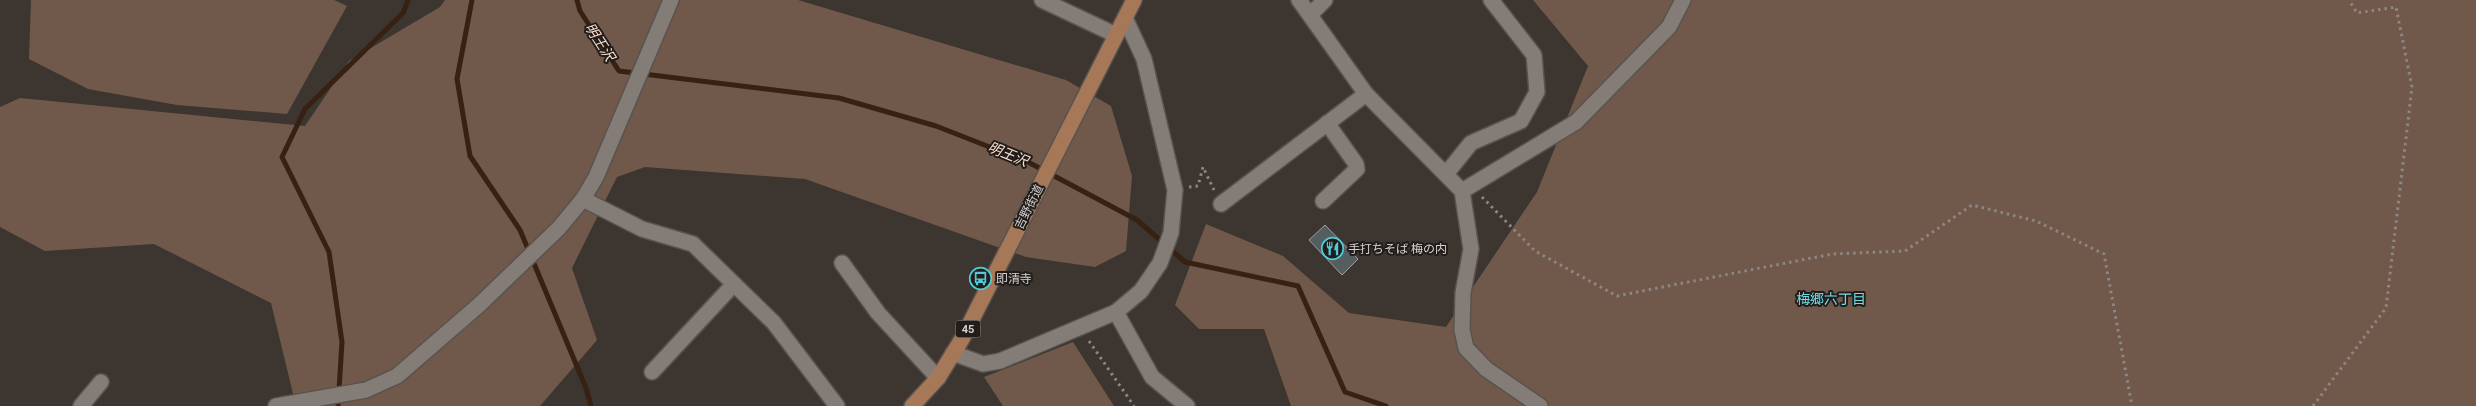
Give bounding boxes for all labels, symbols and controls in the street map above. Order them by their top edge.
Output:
water label: 明王沢 [582,20,619,66]
water label: 明王沢 [986,139,1032,170]
street label: 吉野街道 [1012,182,1046,232]
restaurant icon: 手打ちそば 梅の内 [1320,237,1344,261]
place label: 手打ちそば 梅の内 [1348,242,1447,256]
bus stop icon: 即清寺 [968,267,992,291]
place label: 即清寺 [996,272,1032,286]
district label: 梅郷六丁目 [1796,291,1866,307]
road number: 45 [956,320,980,338]

